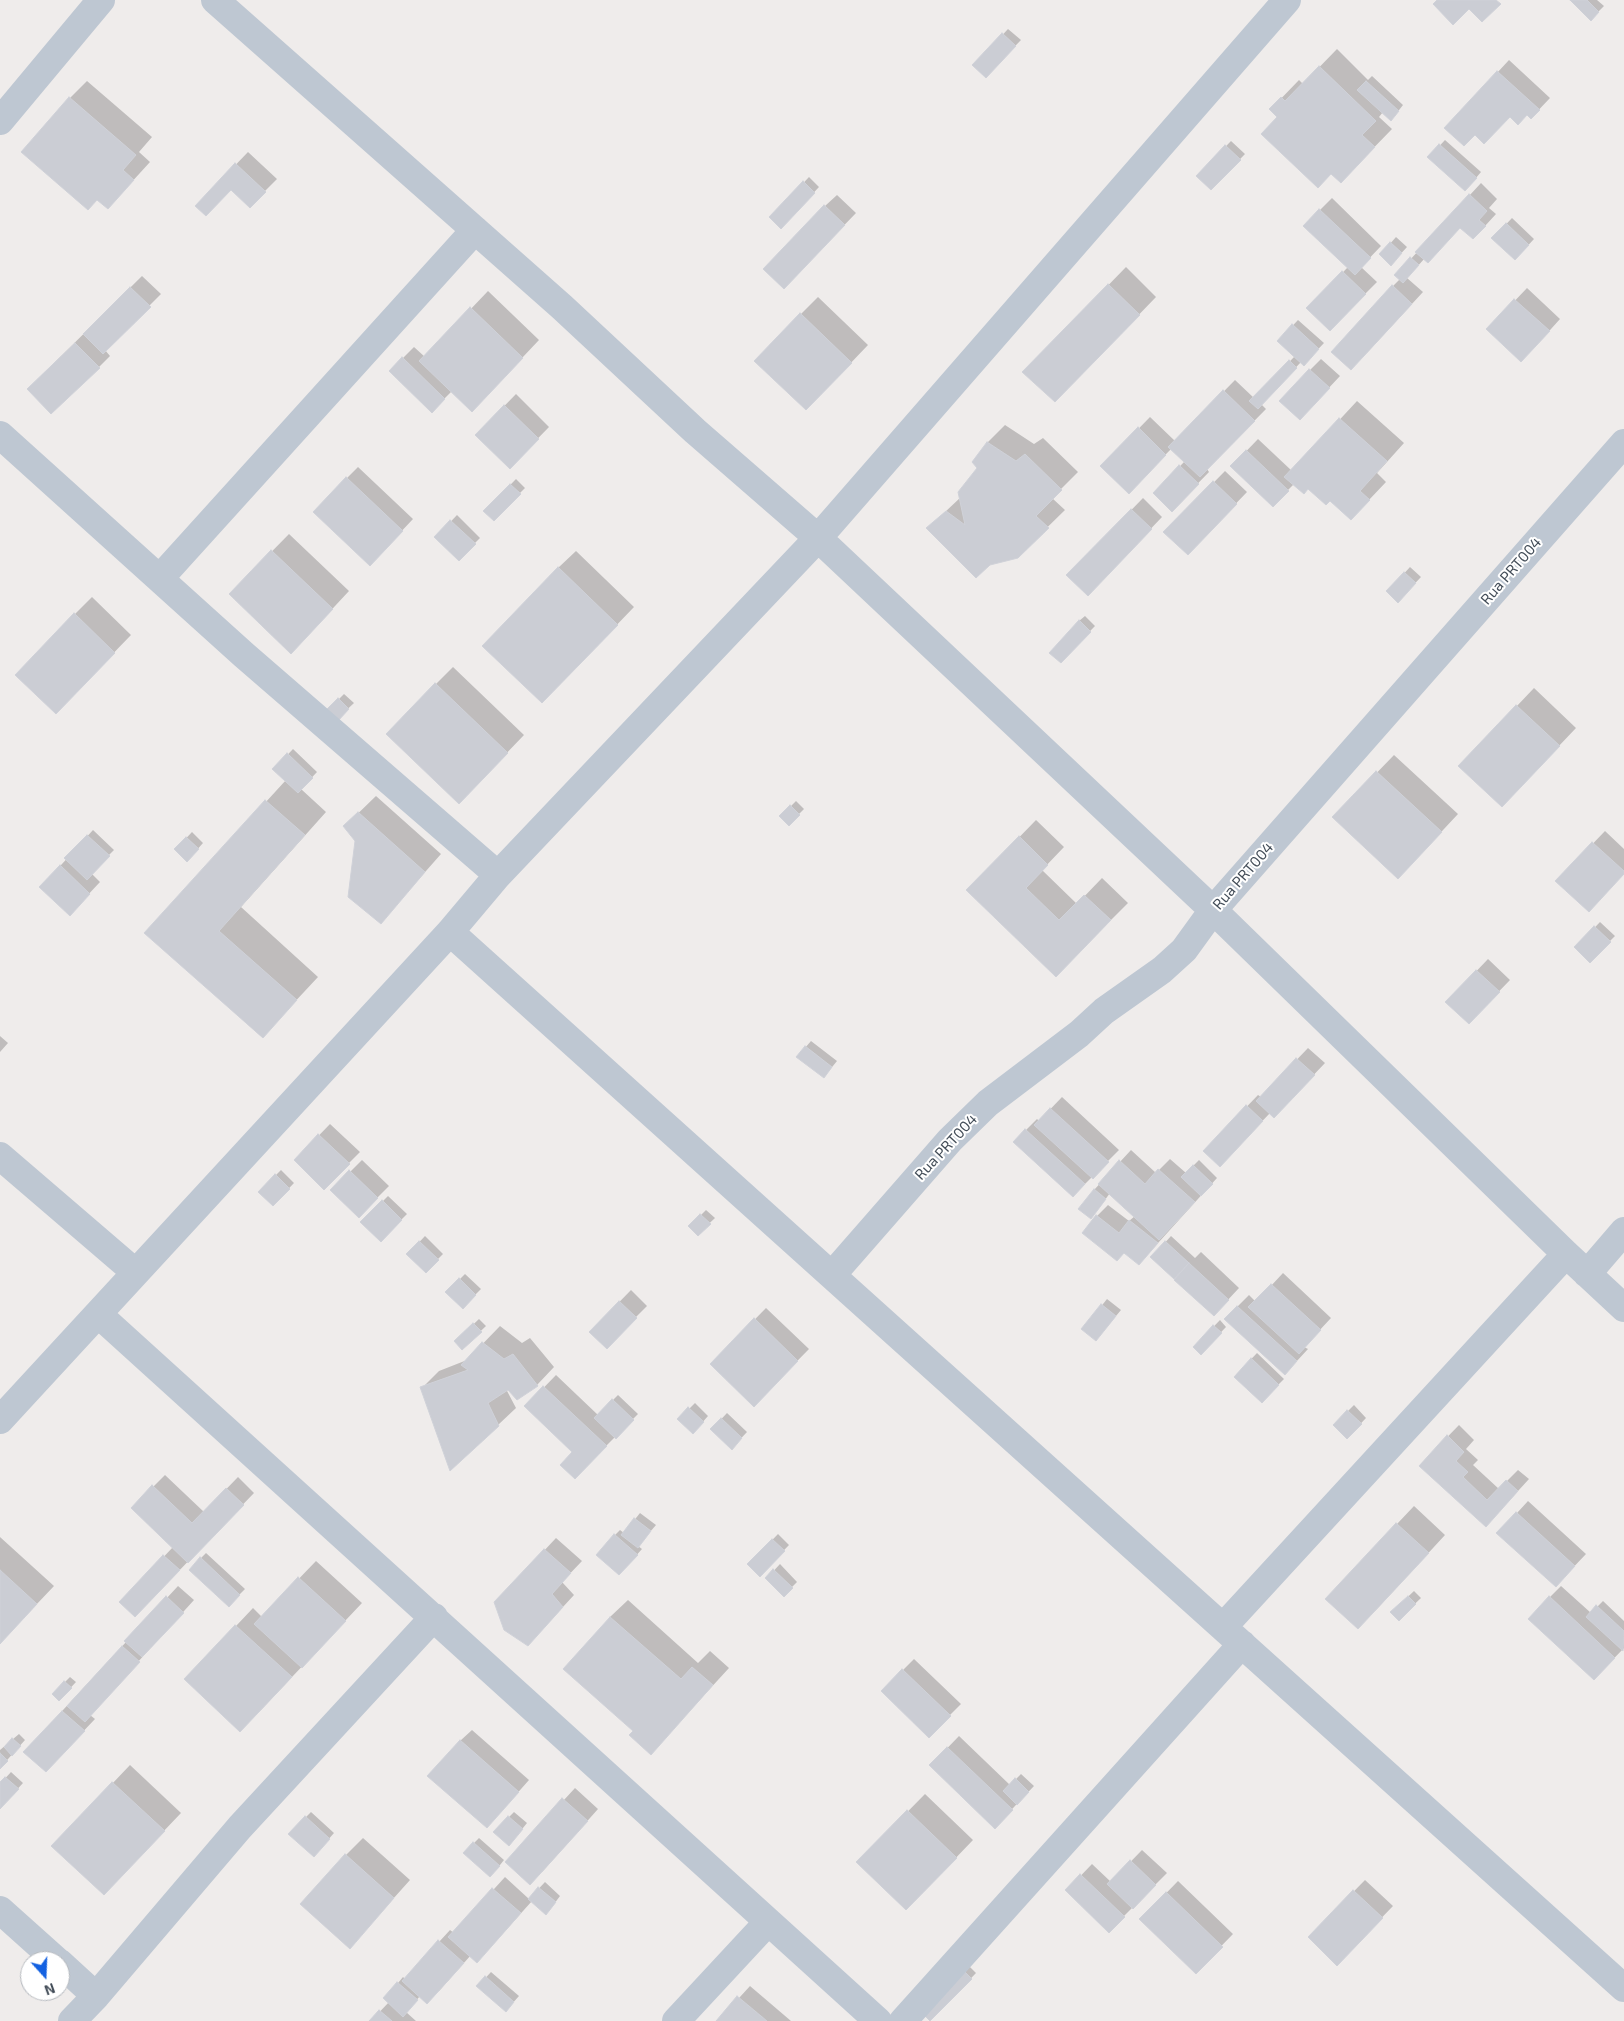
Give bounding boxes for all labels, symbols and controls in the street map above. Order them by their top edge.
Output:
street label: Rua PRT004 [1477,534,1545,608]
street label: Rua PRT004 [1209,839,1277,913]
street label: Rua PRT004 [911,1110,981,1184]
north arrow [20,1951,70,2001]
text: N [42,1980,58,1999]

